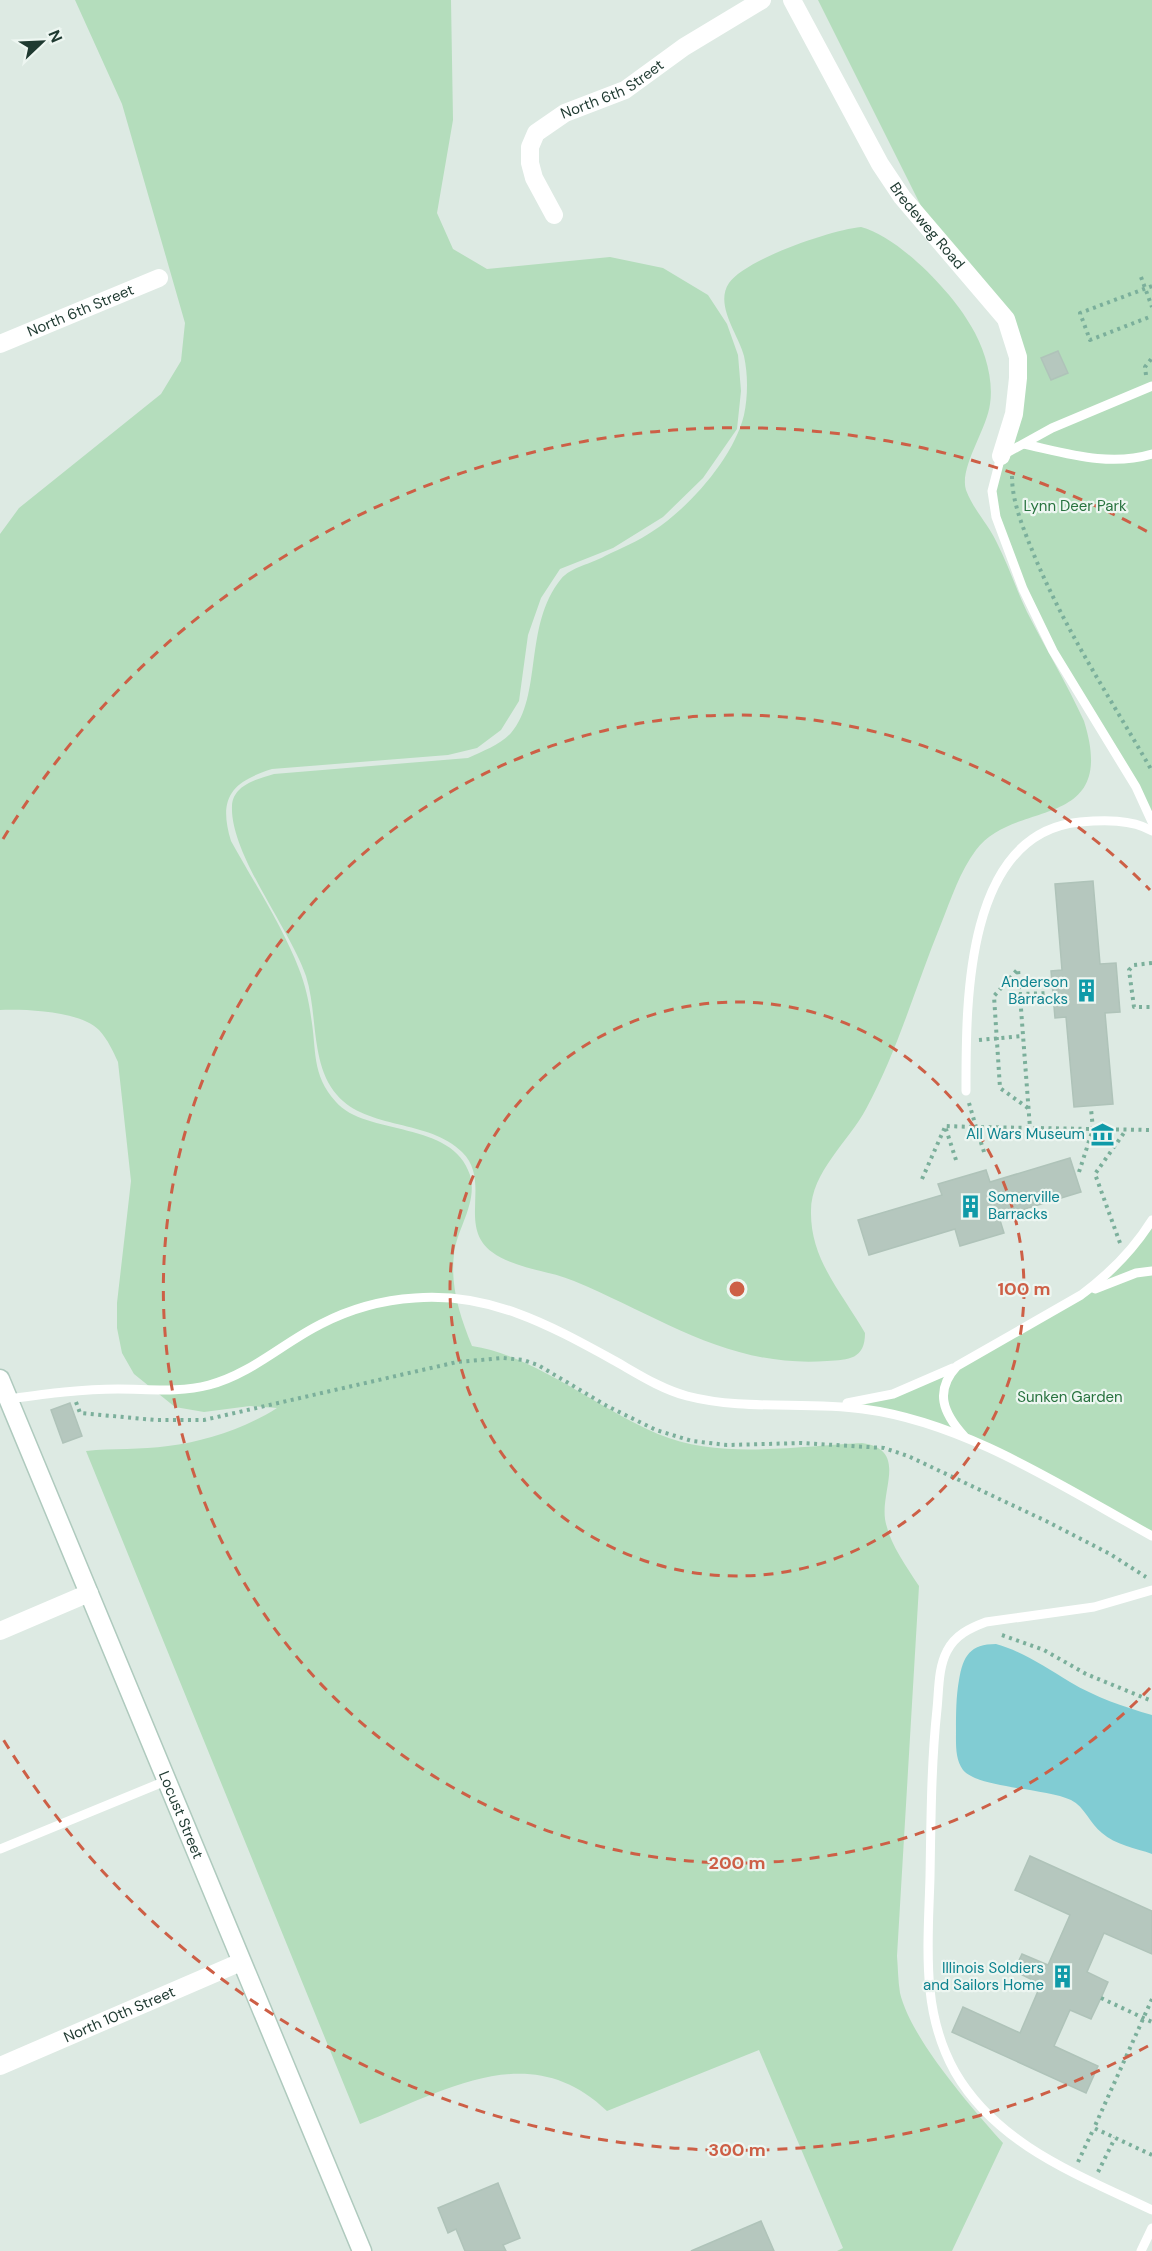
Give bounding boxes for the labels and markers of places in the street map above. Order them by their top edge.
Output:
place label: Anderson Barracks [1001,972,1068,1009]
building icon: Anderson Barracks [1073,978,1099,1004]
museum icon: All Wars Museum [1090,1121,1116,1147]
place label: All Wars Museum [966,1124,1085,1144]
place label: Somerville Barracks [988,1187,1060,1224]
building icon: Somerville Barracks [957,1193,983,1219]
centre of rings [727,1279,747,1299]
place label: Illinois Soldiers and Sailors Home [923,1958,1044,1995]
building icon: Illinois Soldiers and Sailors Home [1049,1964,1075,1990]

